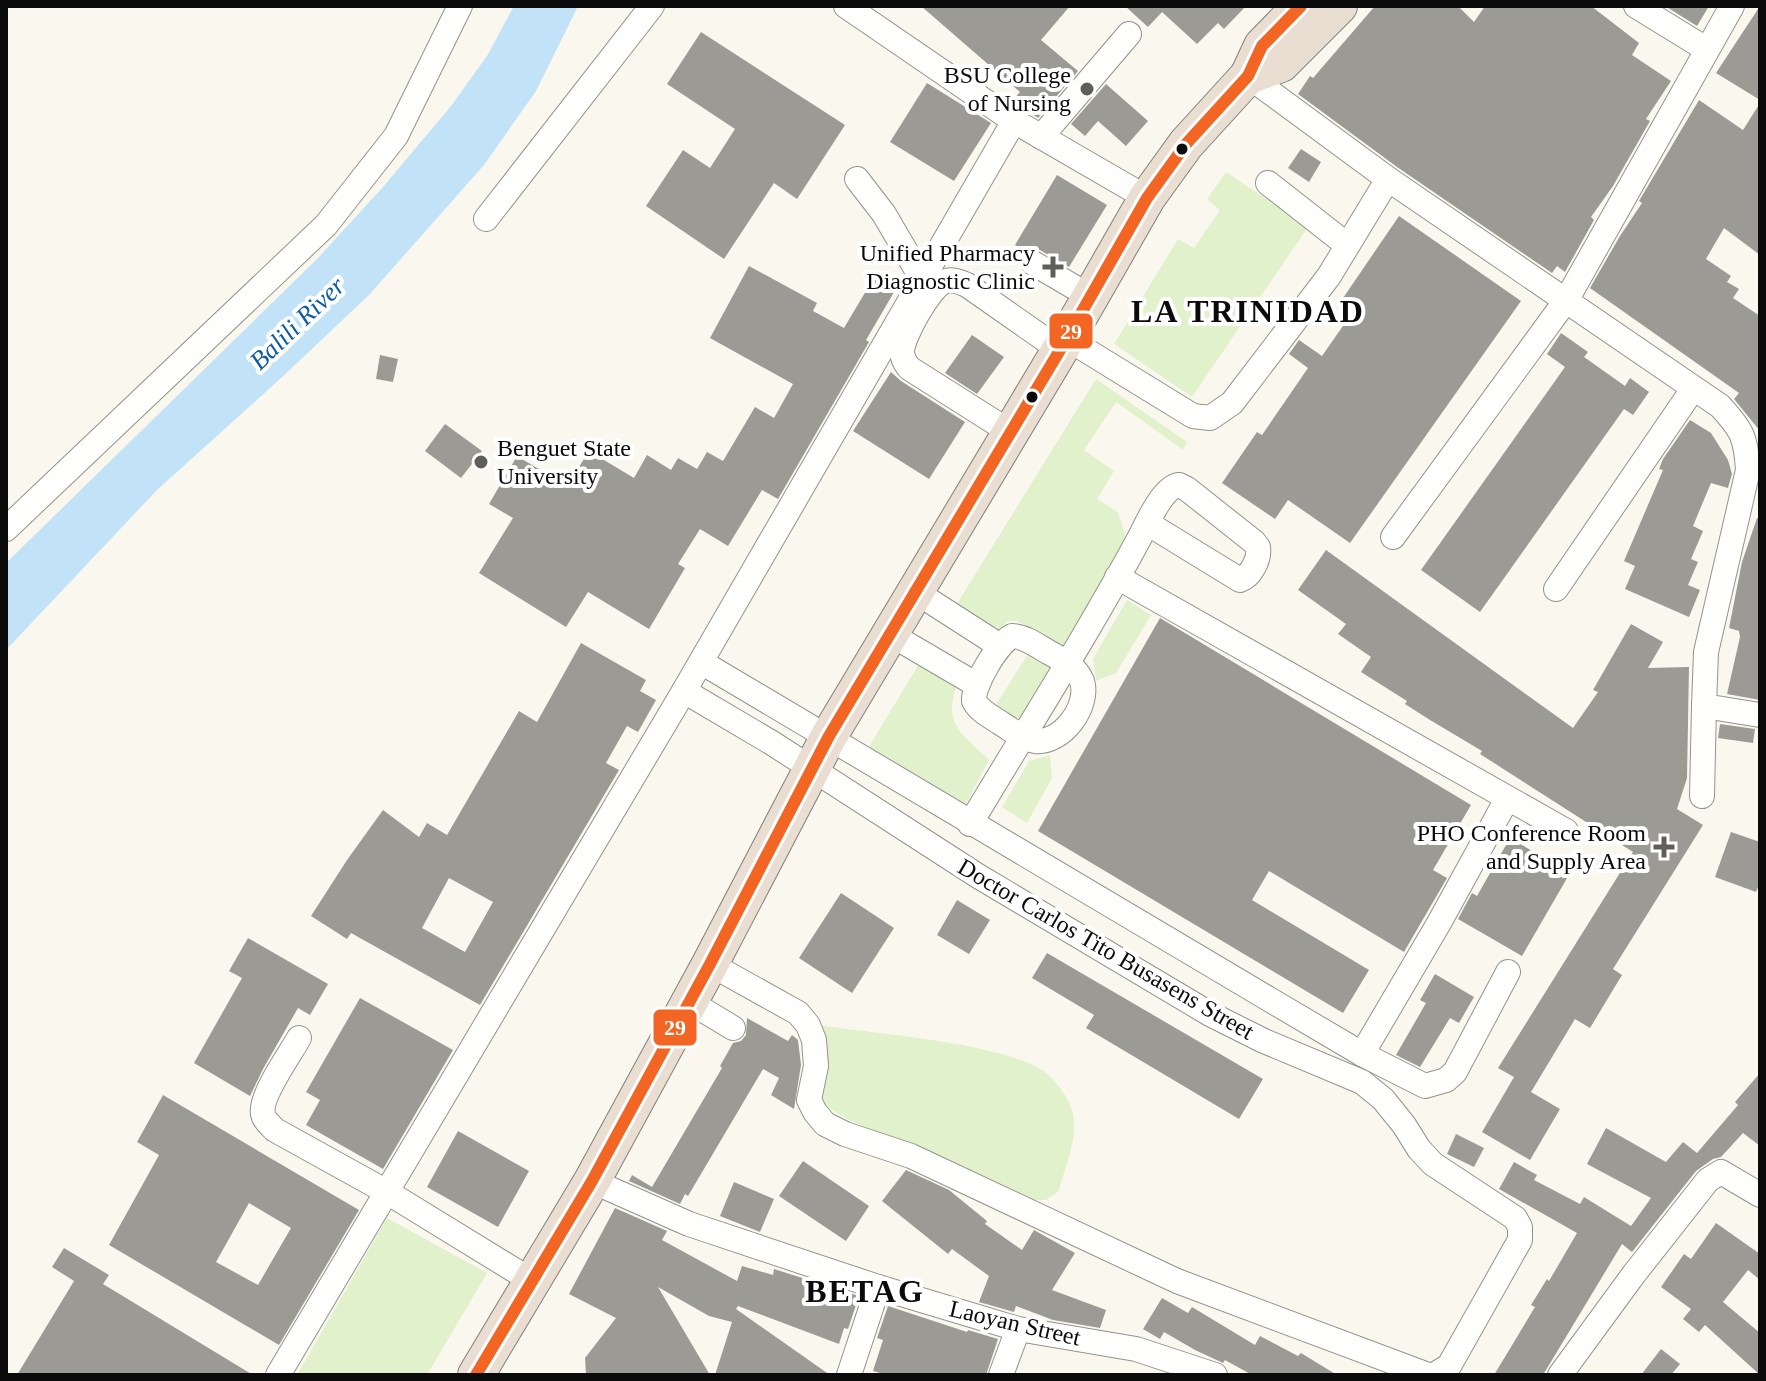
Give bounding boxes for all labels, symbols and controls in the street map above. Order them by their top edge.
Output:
place label: BSU College of Nursing [944,62,1071,116]
marker: BSU College of Nursing [1078,80,1096,98]
unlabelled marker [1174,141,1190,157]
place label: Unified Pharmacy Diagnostic Clinic [860,240,1035,294]
marker: Unified Pharmacy Diagnostic Clinic [1042,256,1064,278]
water label: Balili River [244,270,351,376]
district label: LA TRINIDAD [1131,293,1365,329]
line badge: 29 [1048,312,1094,350]
text: 29 [1060,319,1082,344]
unlabelled marker [1024,389,1040,405]
place label: Benguet State University [497,435,631,489]
marker: Benguet State University [472,453,490,471]
place label: PHO Conference Room and Supply Area [1417,820,1646,874]
marker: PHO Conference Room and Supply Area [1653,836,1675,858]
street label: Doctor Carlos Tito Busasens Street [953,853,1259,1045]
line badge: 29 [652,1008,698,1047]
text: 29 [664,1015,686,1040]
district label: BETAG [805,1273,925,1309]
street label: Laoyan Street [947,1295,1084,1351]

